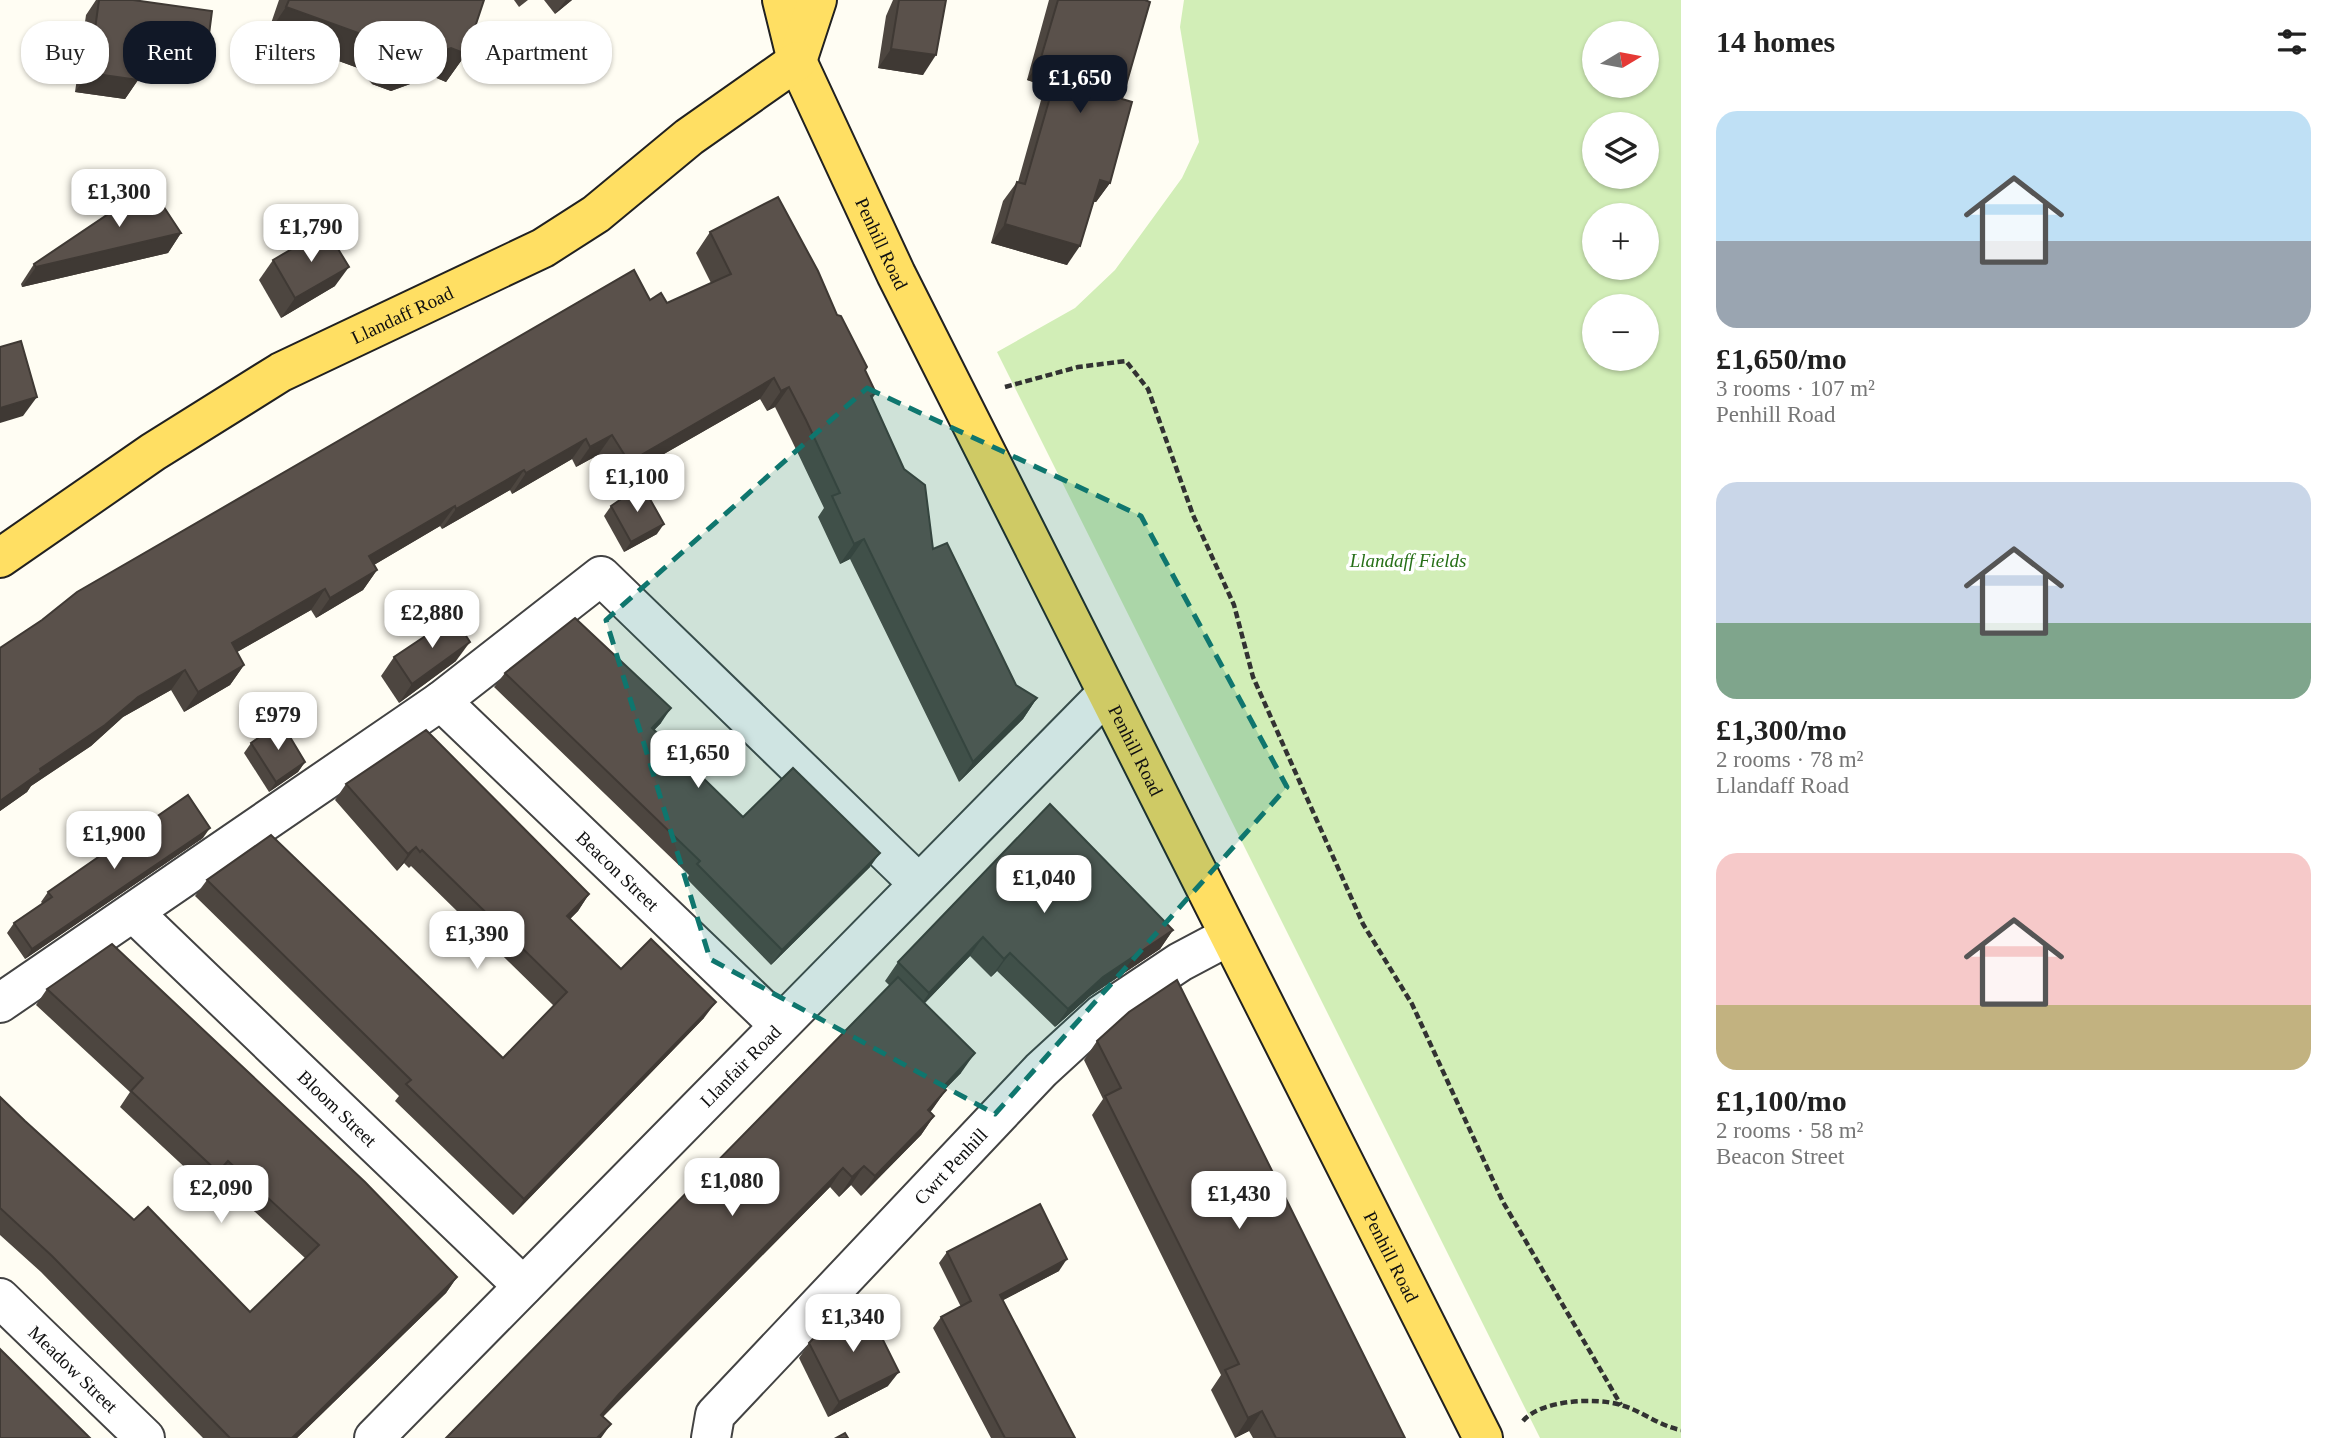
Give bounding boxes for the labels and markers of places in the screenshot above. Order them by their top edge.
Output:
pin: £1,650 [1023,55,1137,115]
pin: £1,300 [62,170,176,229]
pin: £1,790 [254,204,368,264]
pin: £1,100 [580,454,694,514]
pin: £2,880 [375,590,489,650]
pin: £979 [237,692,319,752]
pin: £1,650 [641,730,755,790]
pin: £1,900 [57,812,171,871]
pin: £1,040 [987,856,1101,915]
pin: £1,390 [420,912,534,971]
pin: £1,080 [675,1158,789,1218]
pin: £2,090 [164,1166,278,1225]
pin: £1,430 [1182,1172,1296,1231]
pin: £1,340 [796,1294,910,1354]

